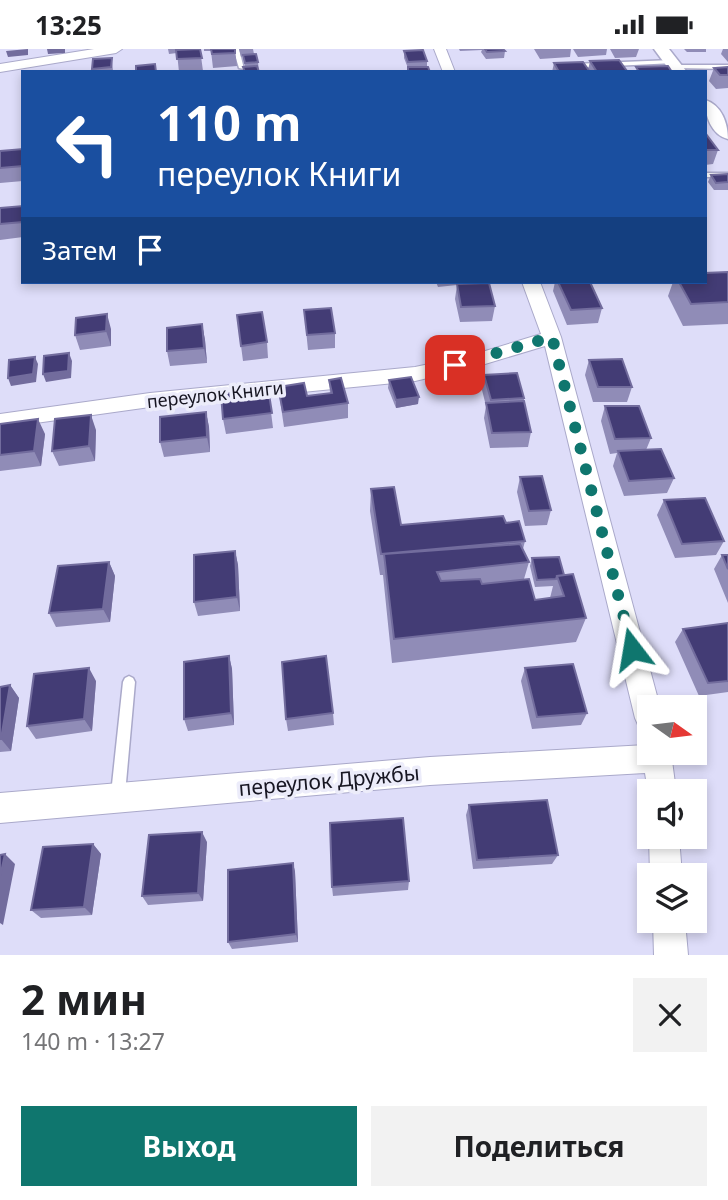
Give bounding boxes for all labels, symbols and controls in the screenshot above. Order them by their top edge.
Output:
text: 13:25 [35,7,102,43]
text: 110 m [157,89,302,155]
icon: left [42,98,133,189]
text: переулок Книги [157,152,401,195]
icon: arrive [131,231,169,269]
text: Затем [42,232,117,268]
pin [425,335,485,395]
icon: arrive [436,346,474,384]
street label: переулок Книги [145,375,285,413]
position arrow [595,612,669,686]
north arrow [637,695,707,765]
map controls [637,695,707,933]
street label: переулок Дружбы [237,758,421,802]
button: sound [637,779,707,849]
button: layers [637,863,707,933]
text: 2 мин [21,970,147,1027]
button: close [633,978,707,1052]
text: 140 m · 13:27 [21,1025,165,1057]
button: Выход [21,1106,357,1186]
button: Поделиться [371,1106,707,1186]

